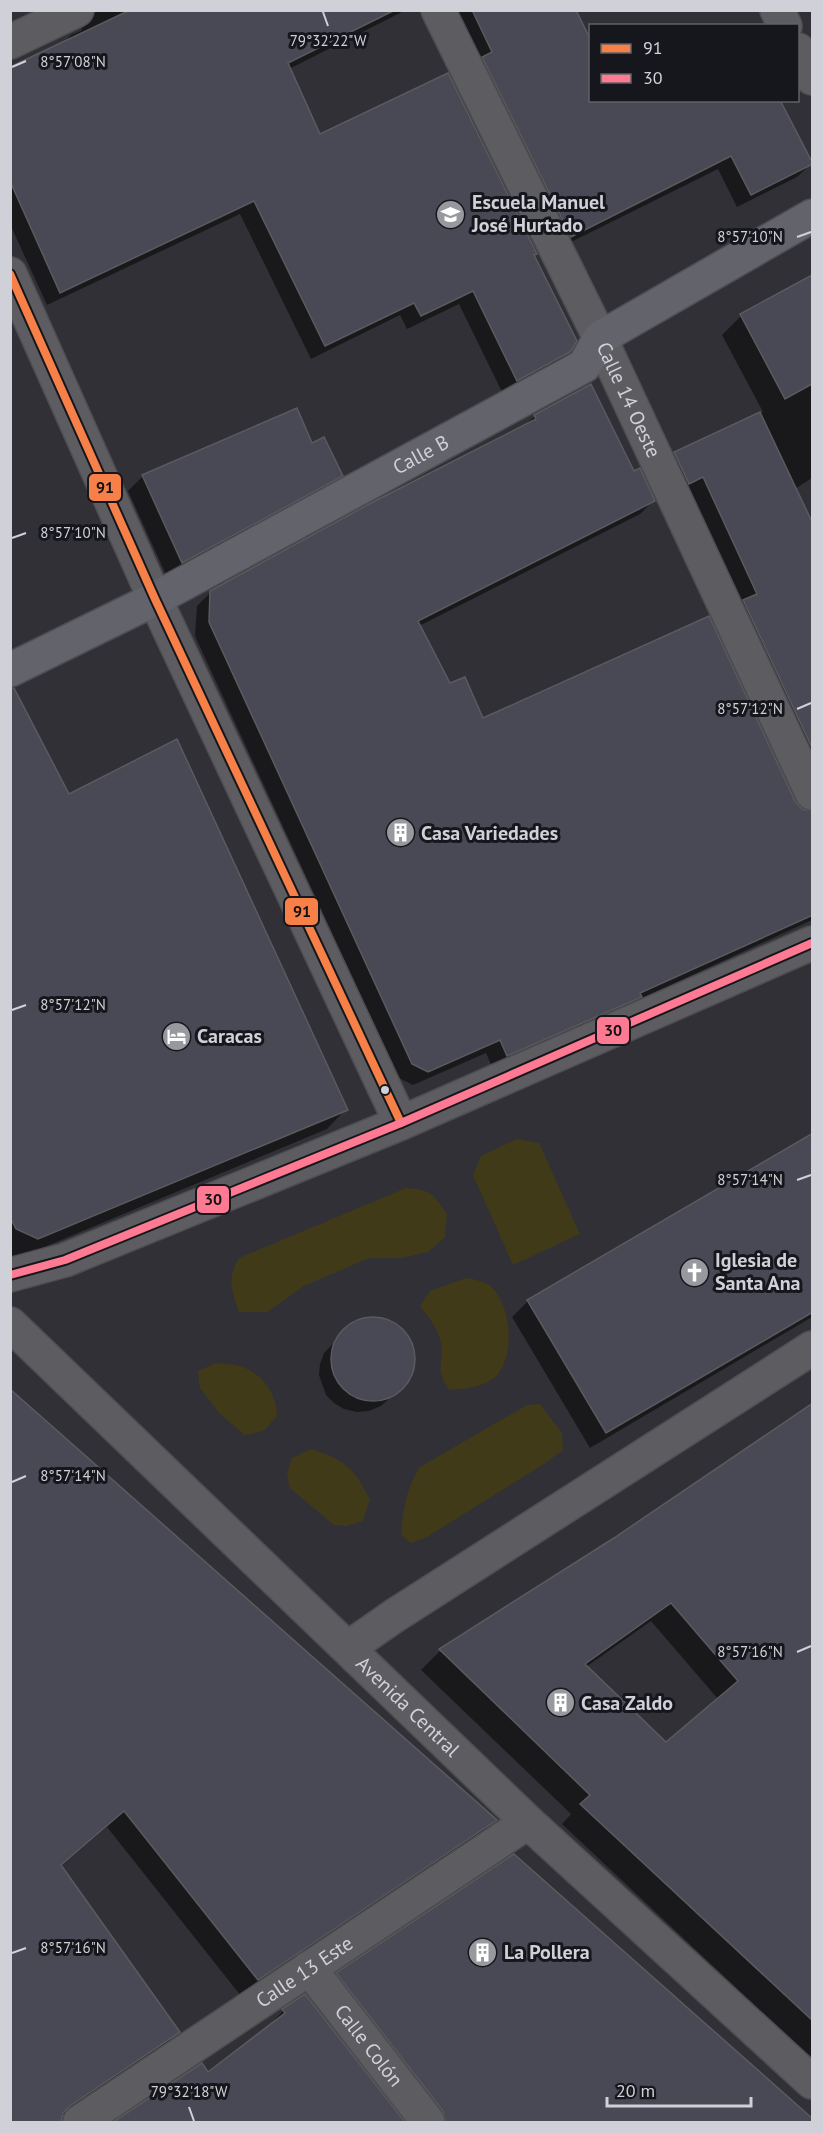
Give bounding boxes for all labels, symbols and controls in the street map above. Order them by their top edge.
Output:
legend [589,24,799,102]
text: 79°32'22"W [290,31,367,50]
text: 91 [643,36,663,59]
text: 8°57'08"N [40,52,106,71]
text: 30 [643,66,663,89]
place label: Escuela Manuel José Hurtado [471,189,605,238]
school or university icon: Escuela Manuel José Hurtado [435,198,467,230]
text: 8°57'10"N [717,227,783,246]
street label: Calle 14 Oeste [591,338,667,462]
street label: Calle B [388,429,453,480]
line badge: 91 [88,473,122,502]
text: 91 [96,477,114,497]
text: 8°57'10"N [40,523,106,542]
text: 8°57'12"N [717,699,783,718]
building icon: Casa Variedades [384,817,416,849]
place label: Casa Variedades [421,820,558,846]
line badge: 91 [284,897,319,926]
text: 91 [293,901,311,921]
text: 8°57'12"N [40,995,106,1014]
line badge: 30 [596,1016,630,1045]
hotel icon: Caracas [160,1020,192,1052]
text: 30 [604,1020,622,1040]
place label: Caracas [197,1023,262,1049]
unlabelled marker [379,1084,391,1096]
text: 8°57'14"N [717,1170,783,1189]
line badge: 30 [196,1185,230,1214]
text: 30 [204,1189,222,1209]
place label: Iglesia de Santa Ana [715,1247,801,1296]
church icon: Iglesia de Santa Ana [678,1256,710,1288]
text: 8°57'14"N [40,1466,106,1485]
text: 8°57'16"N [717,1642,783,1661]
street label: Avenida Central [351,1651,465,1763]
building icon: Casa Zaldo [544,1687,576,1719]
place label: Casa Zaldo [581,1690,673,1716]
street label: Calle 13 Este [251,1930,358,2014]
building icon: La Pollera [467,1936,499,1968]
text: 8°57'16"N [40,1938,106,1957]
place label: La Pollera [504,1939,590,1965]
street label: Calle Colón [329,1999,409,2092]
scale bar [607,2070,751,2108]
text: 20 m [616,2079,655,2102]
text: 79°32'18"W [151,2082,228,2101]

